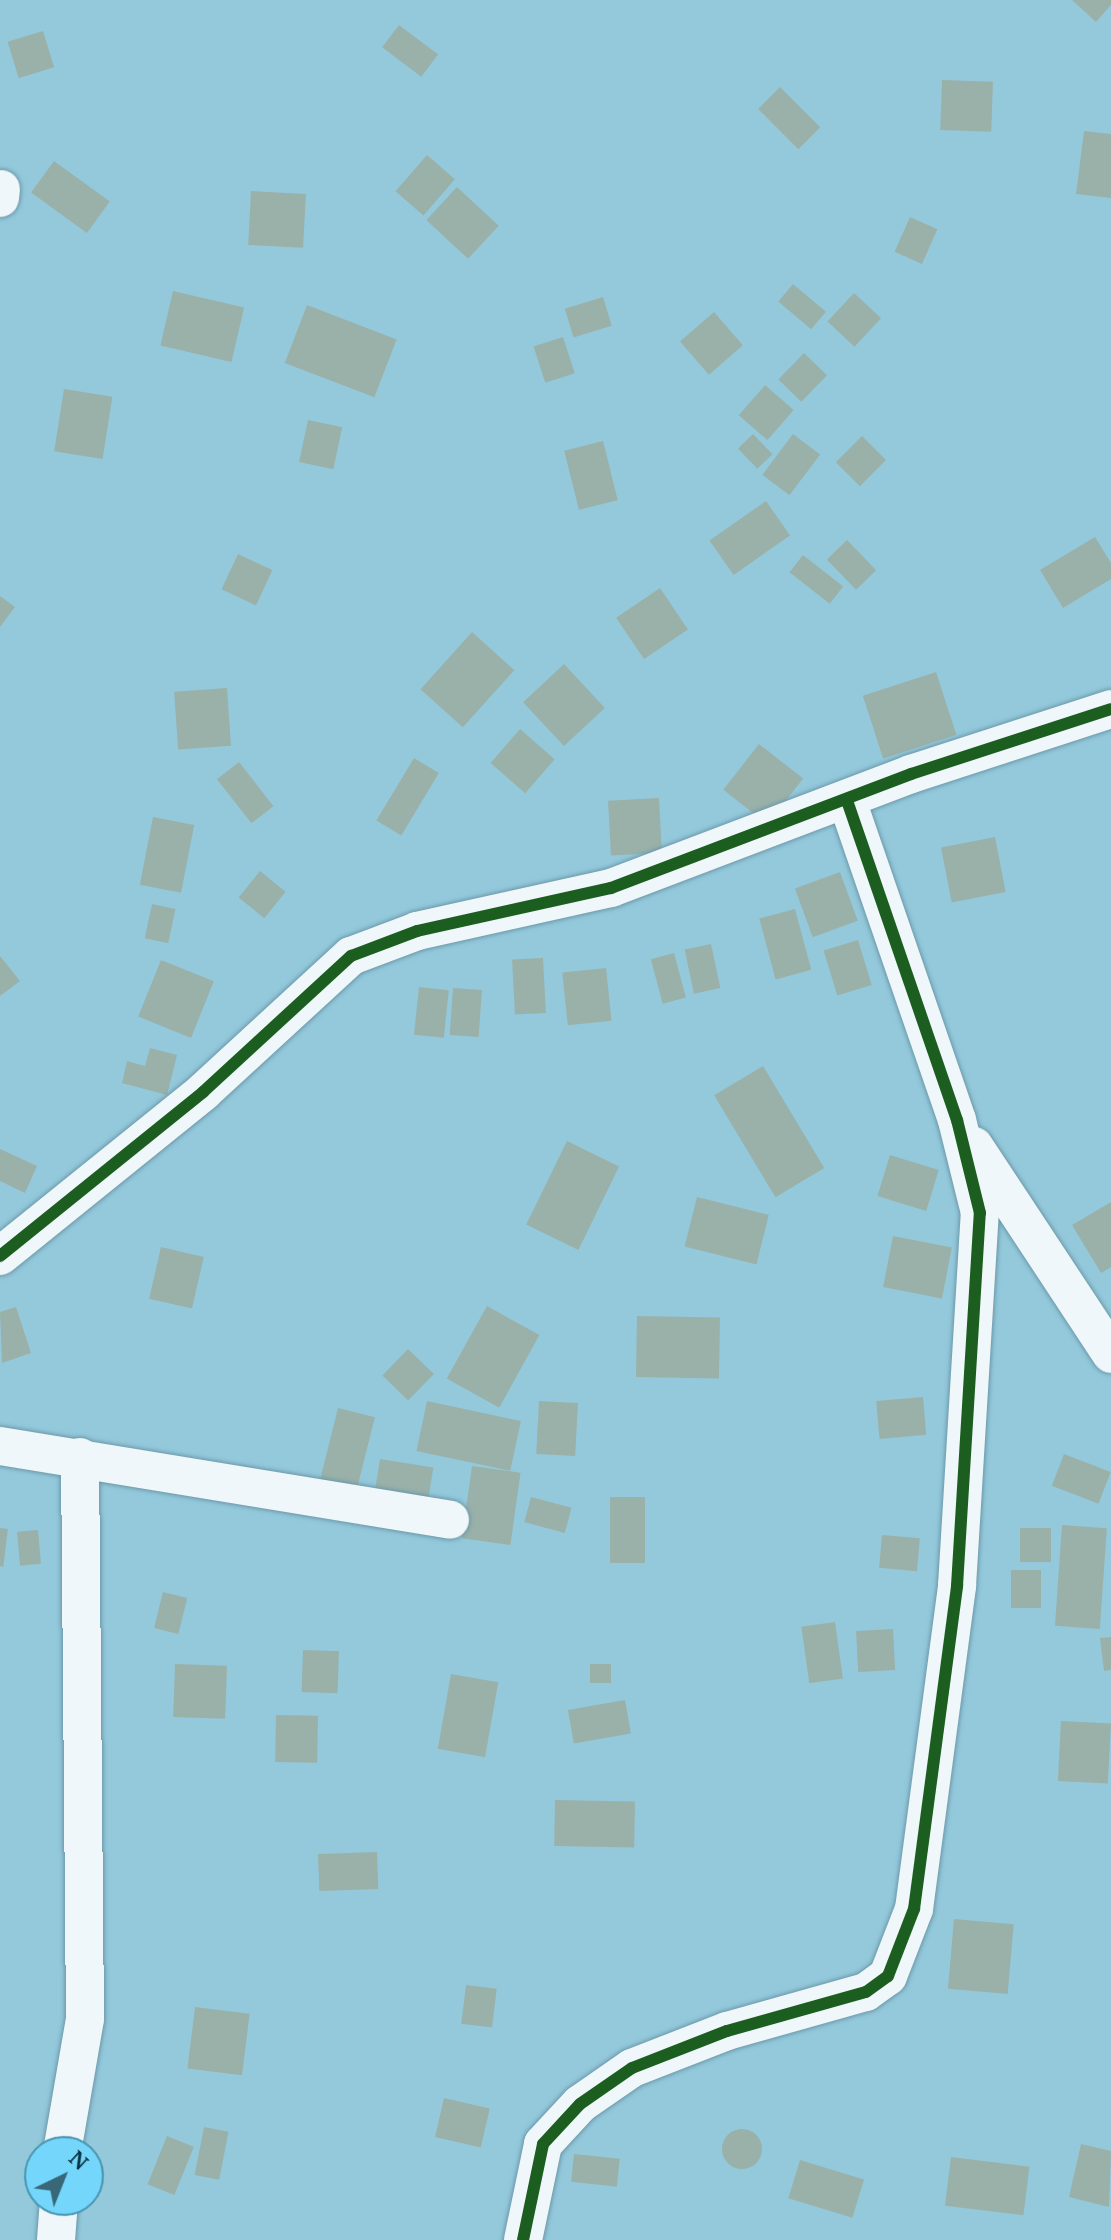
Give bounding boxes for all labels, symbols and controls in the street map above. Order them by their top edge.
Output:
north arrow [24,2136,104,2216]
text: N [63,2143,95,2176]

